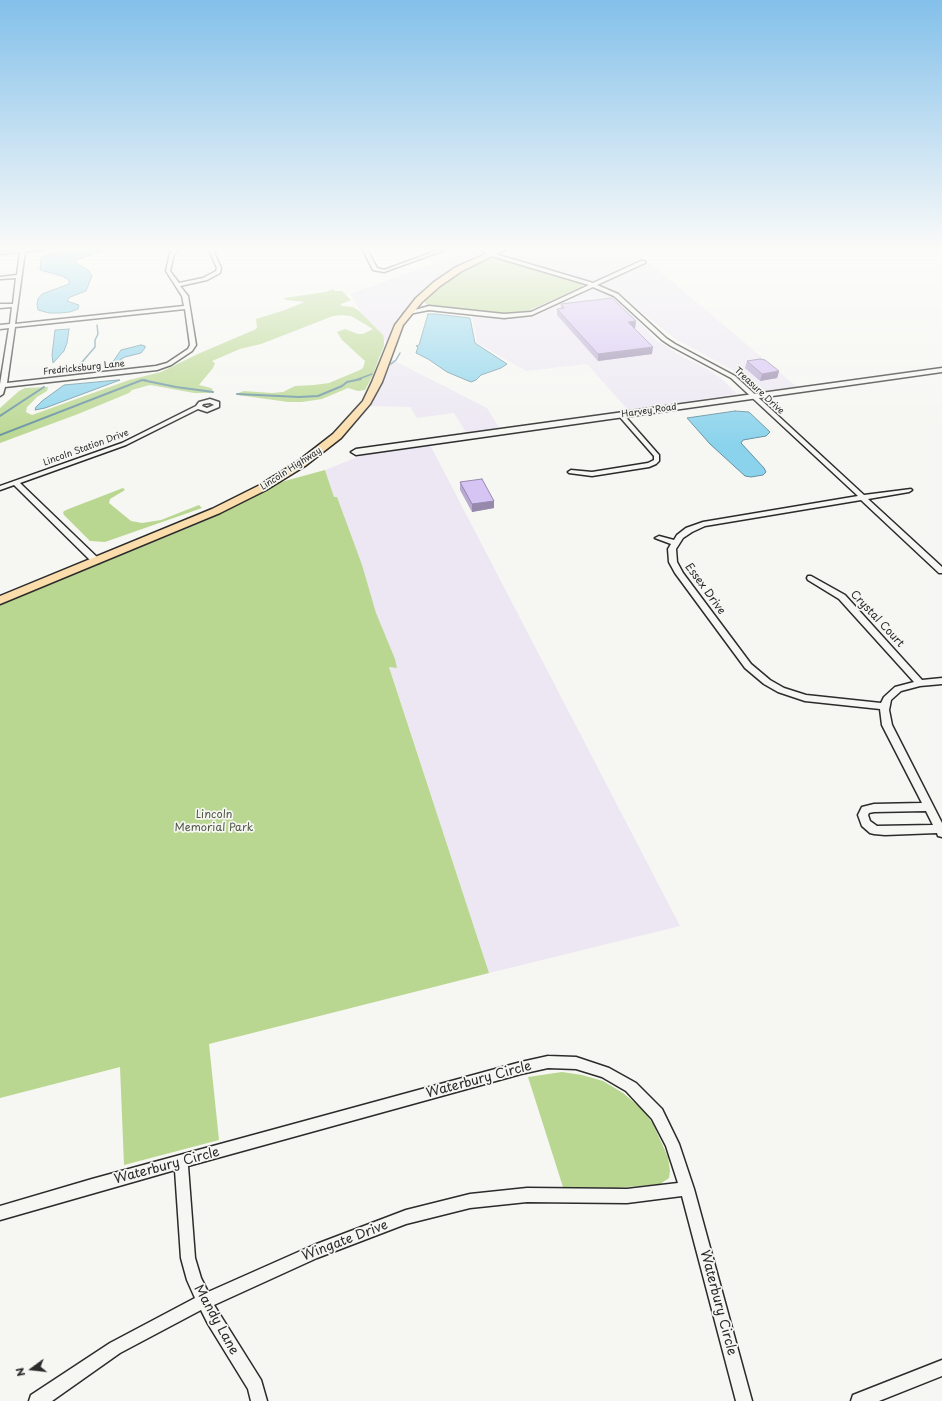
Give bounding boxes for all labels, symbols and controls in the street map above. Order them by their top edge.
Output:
street label: Fredricksburg Lane [43,358,125,378]
street label: Treasure Drive [732,365,786,417]
street label: Harvey Road [621,402,677,420]
street label: Lincoln Station Drive [42,428,130,468]
street label: Lincoln Highway [258,445,324,493]
street label: Essex Drive [682,561,728,617]
street label: Crystal Court [847,588,907,650]
park label: Lincoln Memorial Park [174,808,254,834]
street label: Waterbury Circle [425,1058,533,1102]
street label: Waterbury Circle [113,1144,221,1188]
street label: Wingate Drive [300,1217,390,1265]
street label: Waterbury Circle [696,1249,740,1357]
street label: Mandy Lane [190,1282,242,1358]
north arrow [12,1349,52,1389]
text: N [11,1366,29,1379]

